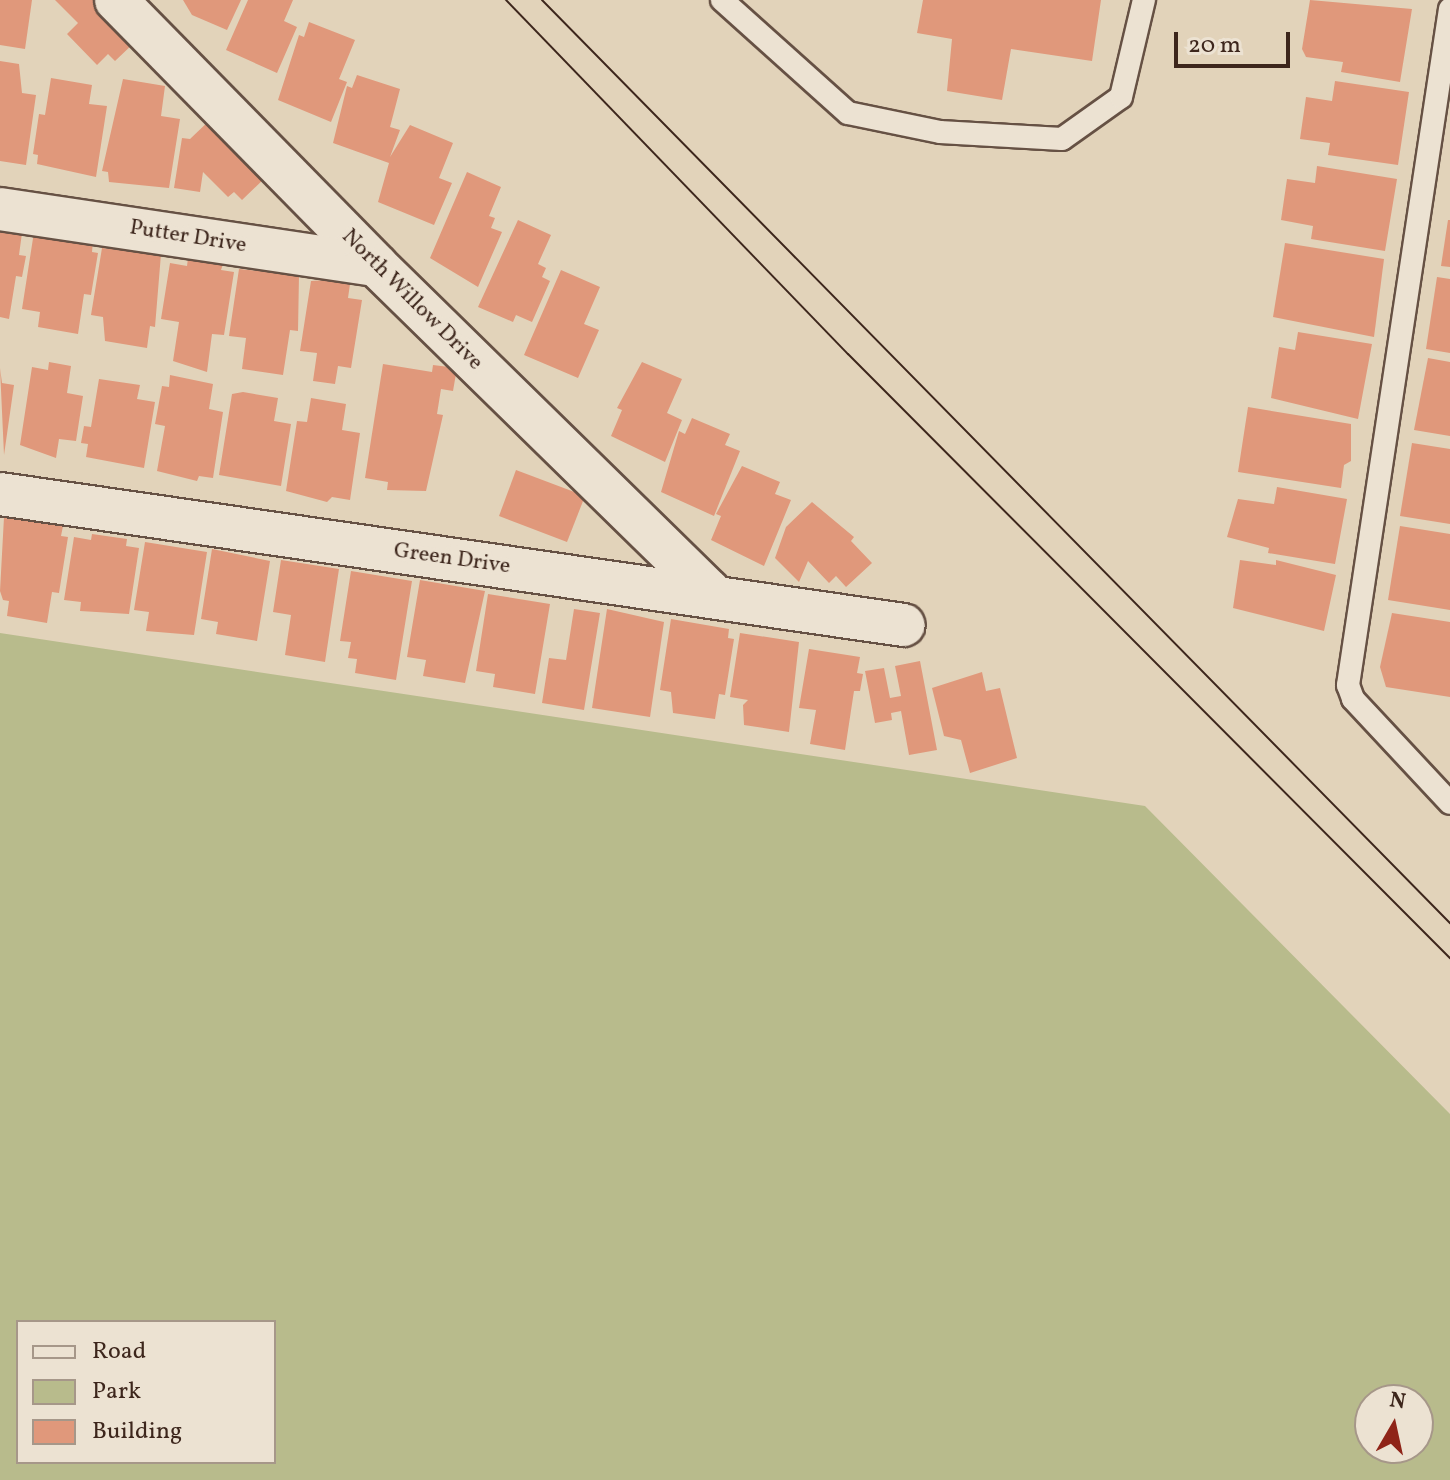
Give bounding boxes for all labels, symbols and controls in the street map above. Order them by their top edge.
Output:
scale bar [1178,16,1294,66]
text: 20 m [1188,29,1241,63]
street label: Putter Drive [128,215,248,259]
street label: North Willow Drive [335,223,489,377]
street label: Green Drive [392,538,512,580]
legend [16,1320,276,1464]
text: Road [92,1335,146,1369]
text: Park [92,1375,141,1409]
north arrow [1354,1384,1434,1464]
text: N [1387,1385,1408,1418]
text: Building [92,1415,182,1449]

